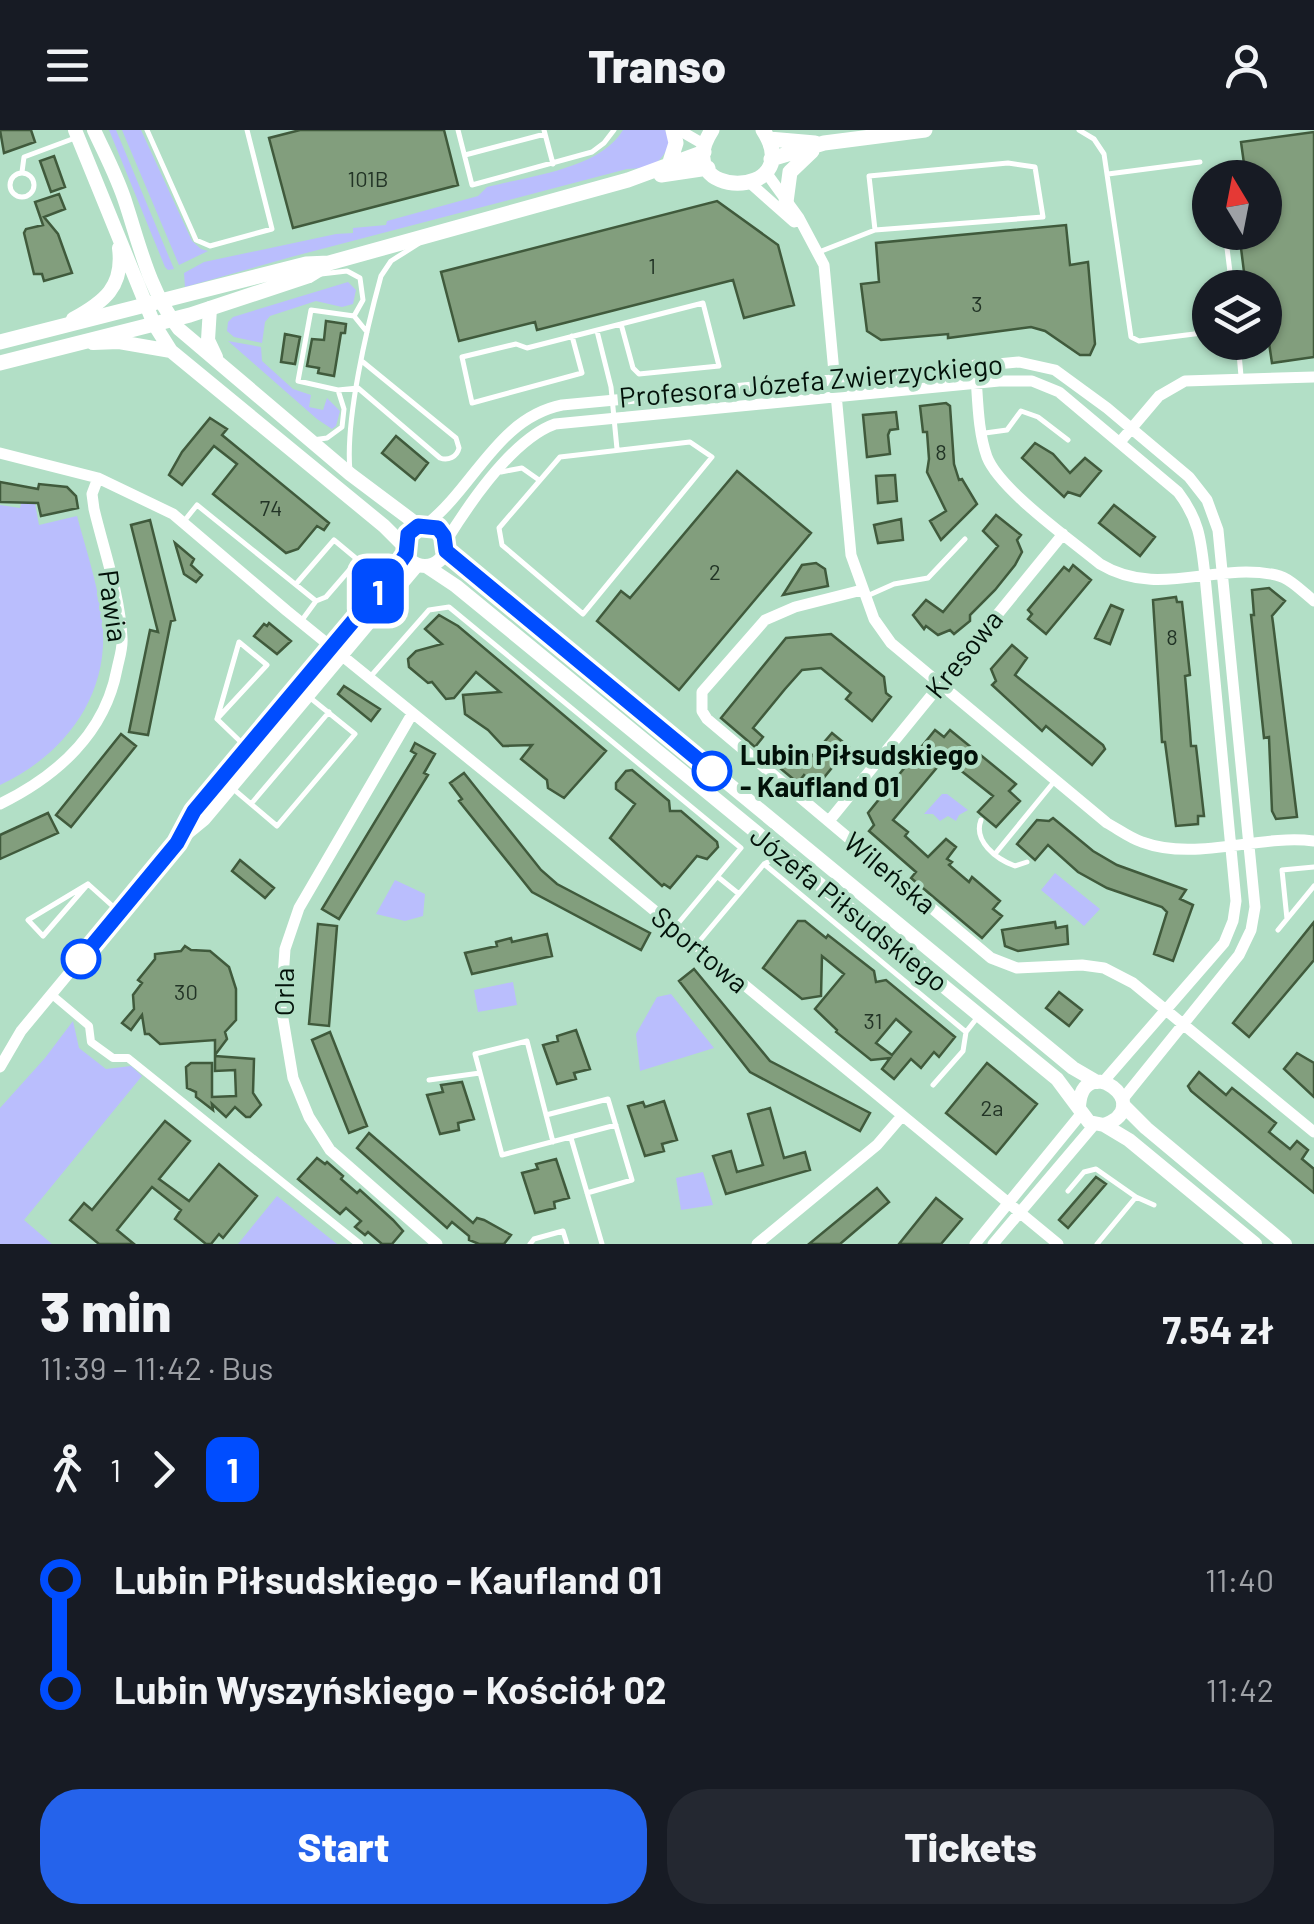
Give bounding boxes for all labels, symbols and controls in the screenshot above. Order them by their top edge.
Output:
icon: menu [40,38,95,93]
text: Transo [588,38,726,92]
icon: person [1219,38,1274,93]
north arrow [1192,160,1282,250]
map controls [1192,160,1282,360]
house number: 101B [347,165,389,191]
house number: 1 [648,252,656,278]
button: layers [1192,270,1282,360]
house number: 3 [971,290,983,316]
street label: Profesora Józefa Zwierzyckiego [618,346,1004,414]
house number: 8 [935,438,947,464]
house number: 74 [260,494,282,520]
line badge: 1 [346,558,410,624]
house number: 2 [709,558,721,584]
street label: Pawia [92,568,136,644]
text: 1 [372,570,384,612]
street label: Kresowa [917,602,1009,705]
house number: 8 [1166,623,1178,649]
place label: Lubin Piłsudskiego - Kaufland 01 [740,737,979,803]
marker: Lubin Piłsudskiego - Kaufland 01 [693,752,731,790]
street label: Józefa Piłsudskiego [744,818,955,998]
street label: Wileńska [838,824,944,921]
street label: Sportowa [645,899,756,1000]
unlabelled marker [62,940,100,978]
street label: Orla [266,968,300,1016]
house number: 30 [174,978,198,1004]
house number: 31 [864,1007,882,1033]
house number: 2a [980,1094,1004,1120]
text: 3 min [40,1277,172,1343]
text: 7.54 zł [1162,1306,1274,1352]
text: 11:39 – 11:42 · Bus [40,1348,274,1386]
icon: walk [40,1442,95,1497]
icon: forward [136,1442,191,1497]
text: 1 [226,1448,239,1490]
text: 1 [110,1450,121,1488]
text: Lubin Piłsudskiego - Kaufland 01 [114,1556,662,1602]
text: 11:40 [1205,1560,1274,1598]
text: Lubin Wyszyńskiego - Kościół 02 [114,1666,666,1712]
text: 11:42 [1206,1670,1274,1708]
button: Start [40,1789,647,1904]
button: Tickets [667,1789,1274,1904]

